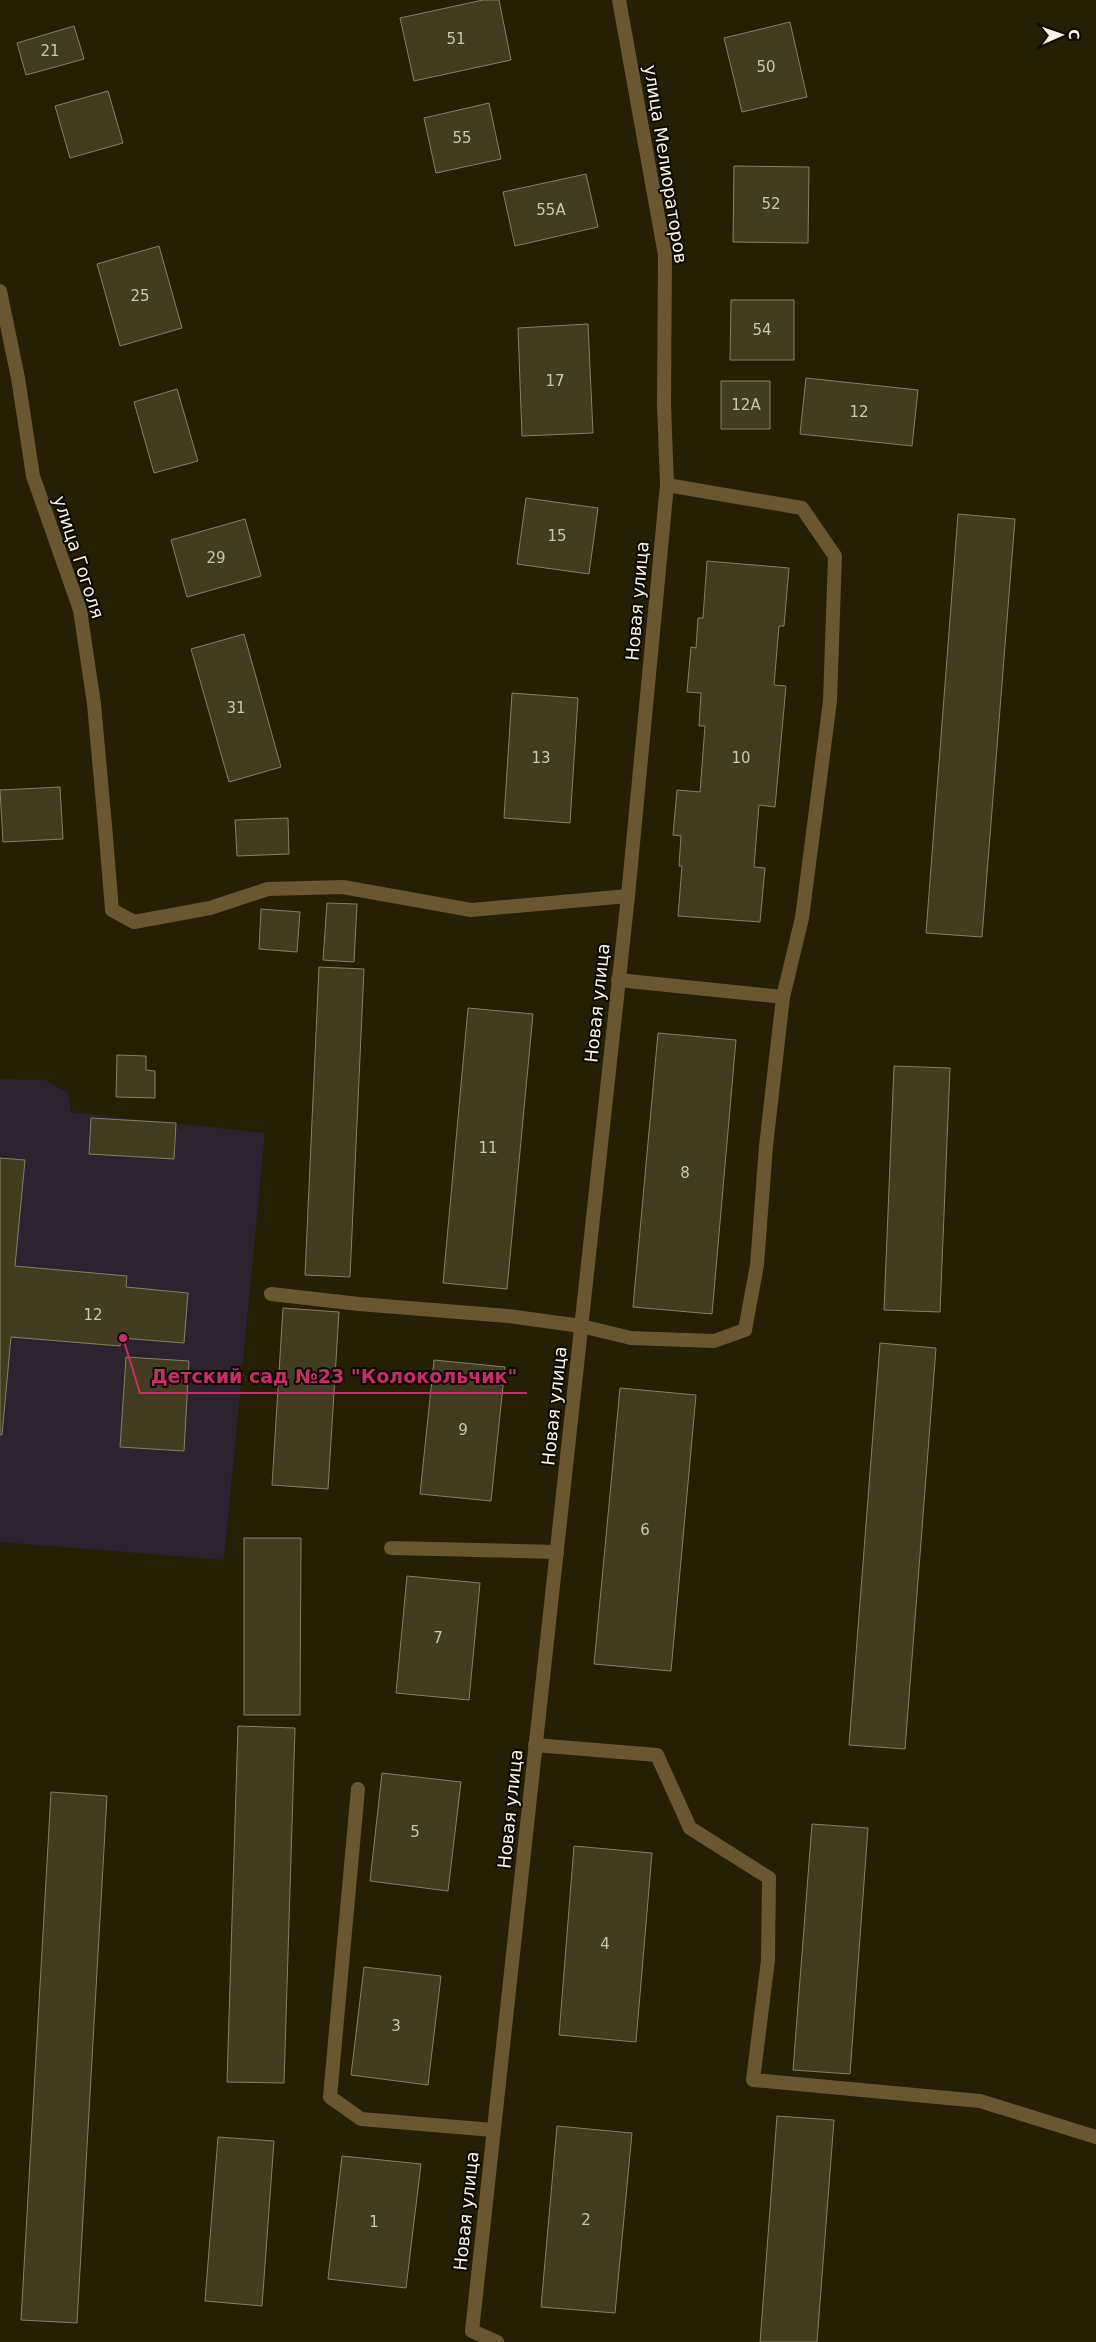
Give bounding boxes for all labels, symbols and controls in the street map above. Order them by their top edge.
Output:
north arrow [1036,10,1086,60]
text: С [1066,29,1082,40]
house number: 51 [446,30,466,48]
house number: 21 [40,42,60,60]
house number: 50 [756,58,776,76]
street label: улица Мелиораторов [640,63,692,265]
house number: 55 [452,129,472,147]
house number: 52 [761,195,781,213]
house number: 55А [536,201,566,219]
house number: 25 [130,287,150,305]
house number: 54 [752,321,772,339]
house number: 17 [545,372,565,390]
house number: 12А [731,396,761,414]
house number: 12 [849,403,869,421]
street label: улица Гоголя [49,493,109,621]
house number: 15 [547,527,567,545]
street label: Новая улица [621,540,653,662]
house number: 29 [206,549,226,567]
house number: 31 [226,699,246,717]
house number: 13 [531,749,551,767]
house number: 10 [731,749,751,767]
street label: Новая улица [580,942,614,1064]
house number: 11 [478,1139,498,1157]
house number: 8 [680,1164,690,1182]
house number: 12 [83,1306,103,1324]
street label: Новая улица [537,1345,571,1467]
callout: Детский сад №23 "Колокольчик" [140,1359,527,1393]
text: Детский сад №23 "Колокольчик" [151,1365,517,1387]
house number: 9 [458,1421,468,1439]
house number: 6 [640,1521,650,1539]
house number: 7 [433,1629,443,1647]
street label: Новая улица [493,1748,527,1870]
house number: 5 [410,1823,420,1841]
house number: 4 [600,1935,610,1953]
house number: 3 [391,2017,401,2035]
street label: Новая улица [449,2150,483,2272]
house number: 2 [581,2211,591,2229]
house number: 1 [369,2213,379,2231]

